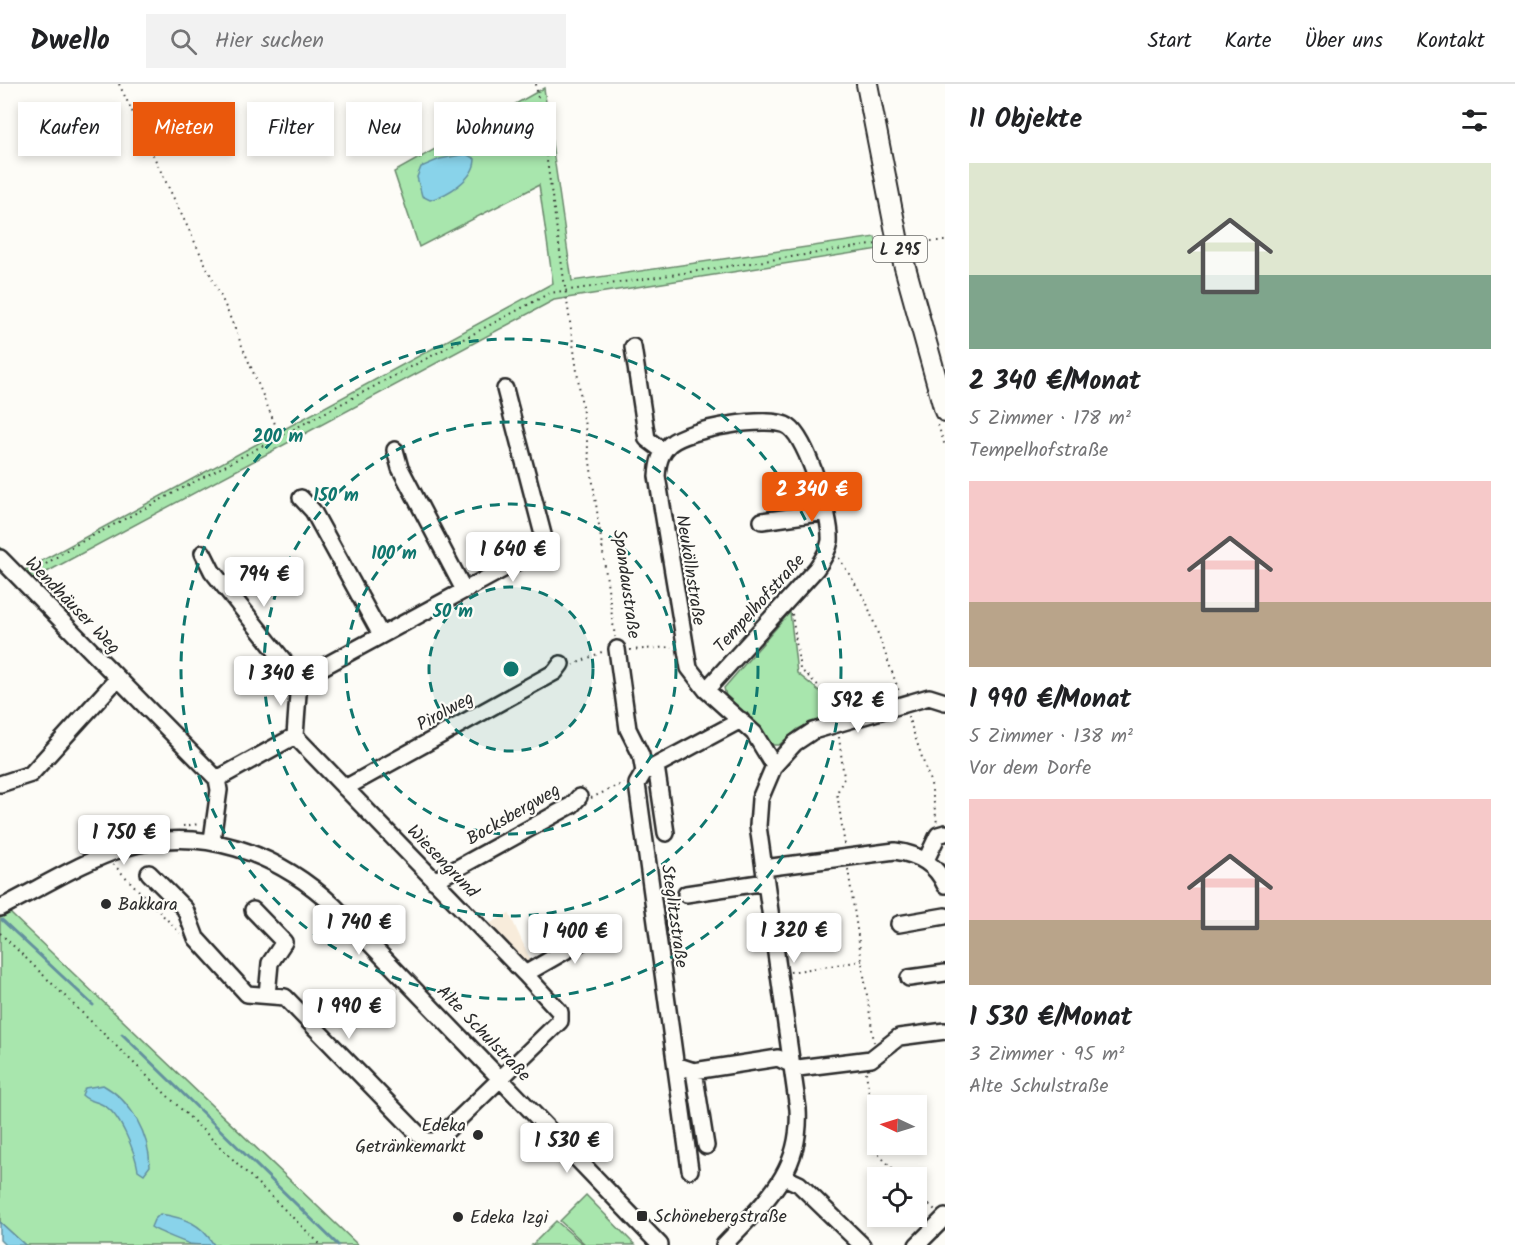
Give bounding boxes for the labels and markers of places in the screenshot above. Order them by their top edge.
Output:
pin: 2 340 € [757,472,867,523]
pin: 1 640 € [458,532,568,583]
pin: 794 € [222,557,306,608]
pin: 1 340 € [226,656,336,707]
centre of rings [501,659,521,679]
pin: 592 € [816,683,900,734]
pin: 1 750 € [69,815,179,866]
place label: Bakkara [118,891,178,920]
marker: Bakkara [99,897,113,911]
pin: 1 740 € [304,905,414,956]
pin: 1 320 € [739,913,849,964]
pin: 1 400 € [520,914,630,965]
pin: 1 990 € [294,989,404,1040]
place label: Edeka Getränkemarkt [355,1112,467,1162]
pin: 1 530 € [512,1123,622,1174]
marker: Edeka Getränkemarkt [471,1128,485,1142]
place label: Schönebergstraße [654,1203,787,1232]
place label: Edeka Izgi [470,1204,549,1233]
marker: Schönebergstraße [635,1209,649,1223]
marker: Edeka Izgi [451,1210,465,1224]

